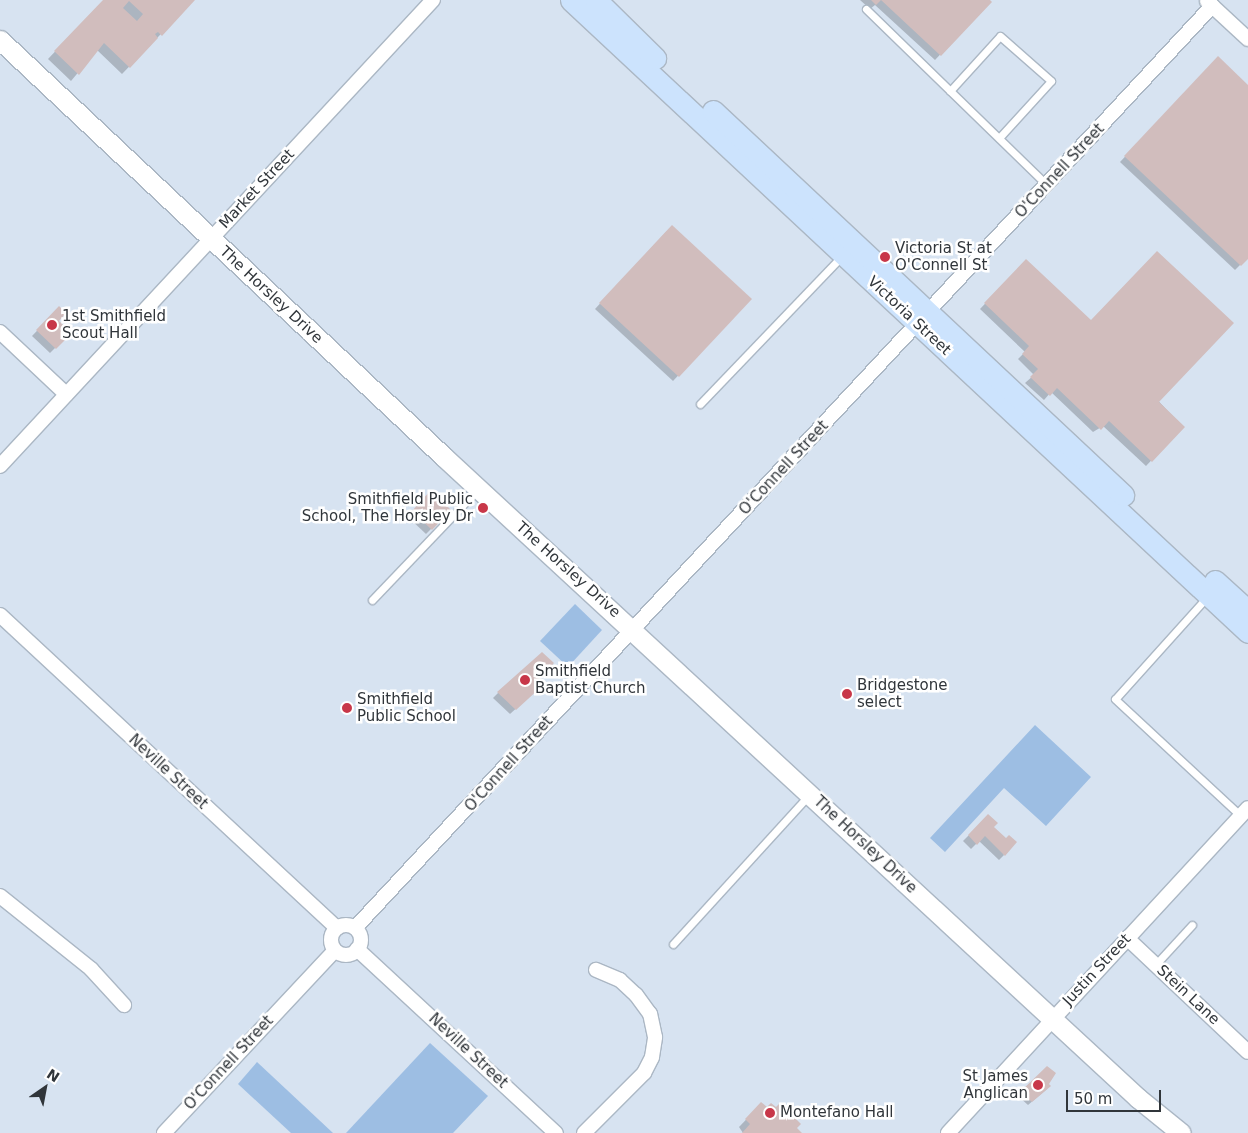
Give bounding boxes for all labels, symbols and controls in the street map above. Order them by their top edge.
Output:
street label: O'Connell Street [1012,120,1108,222]
street label: Market Street [216,146,298,232]
place label: Victoria St at O'Connell St [895,239,992,274]
street label: The Horsley Drive [216,243,326,347]
marker: Victoria St at O'Connell St [879,251,891,263]
street label: Victoria Street [864,273,954,359]
place label: 1st Smithfield Scout Hall [62,307,166,342]
marker: 1st Smithfield Scout Hall [46,319,58,331]
street label: O'Connell Street [736,417,832,519]
place label: Smithfield Public School, The Horsley Dr [302,490,473,525]
marker: Smithfield Public School, The Horsley Dr [477,502,489,514]
street label: The Horsley Drive [512,518,624,622]
place label: Smithfield Baptist Church [535,662,646,697]
marker: Smithfield Baptist Church [519,674,531,686]
place label: Bridgestone select [857,676,948,711]
marker: Bridgestone select [841,688,853,700]
place label: Smithfield Public School [357,690,456,725]
marker: Smithfield Public School [341,702,353,714]
street label: O'Connell Street [461,712,557,816]
street label: Neville Street [125,731,211,813]
street label: The Horsley Drive [810,793,920,897]
street label: Justin Street [1059,930,1135,1010]
street label: Stein Lane [1153,961,1223,1029]
street label: Neville Street [425,1010,511,1092]
street label: O'Connell Street [181,1012,277,1114]
north arrow [20,1063,70,1113]
text: N [44,1066,62,1085]
place label: St James Anglican [963,1067,1028,1102]
marker: St James Anglican [1032,1079,1044,1091]
scale bar [1068,1080,1163,1112]
text: 50 m [1074,1090,1112,1108]
place label: Montefano Hall [780,1104,893,1122]
marker: Montefano Hall [764,1107,776,1119]

